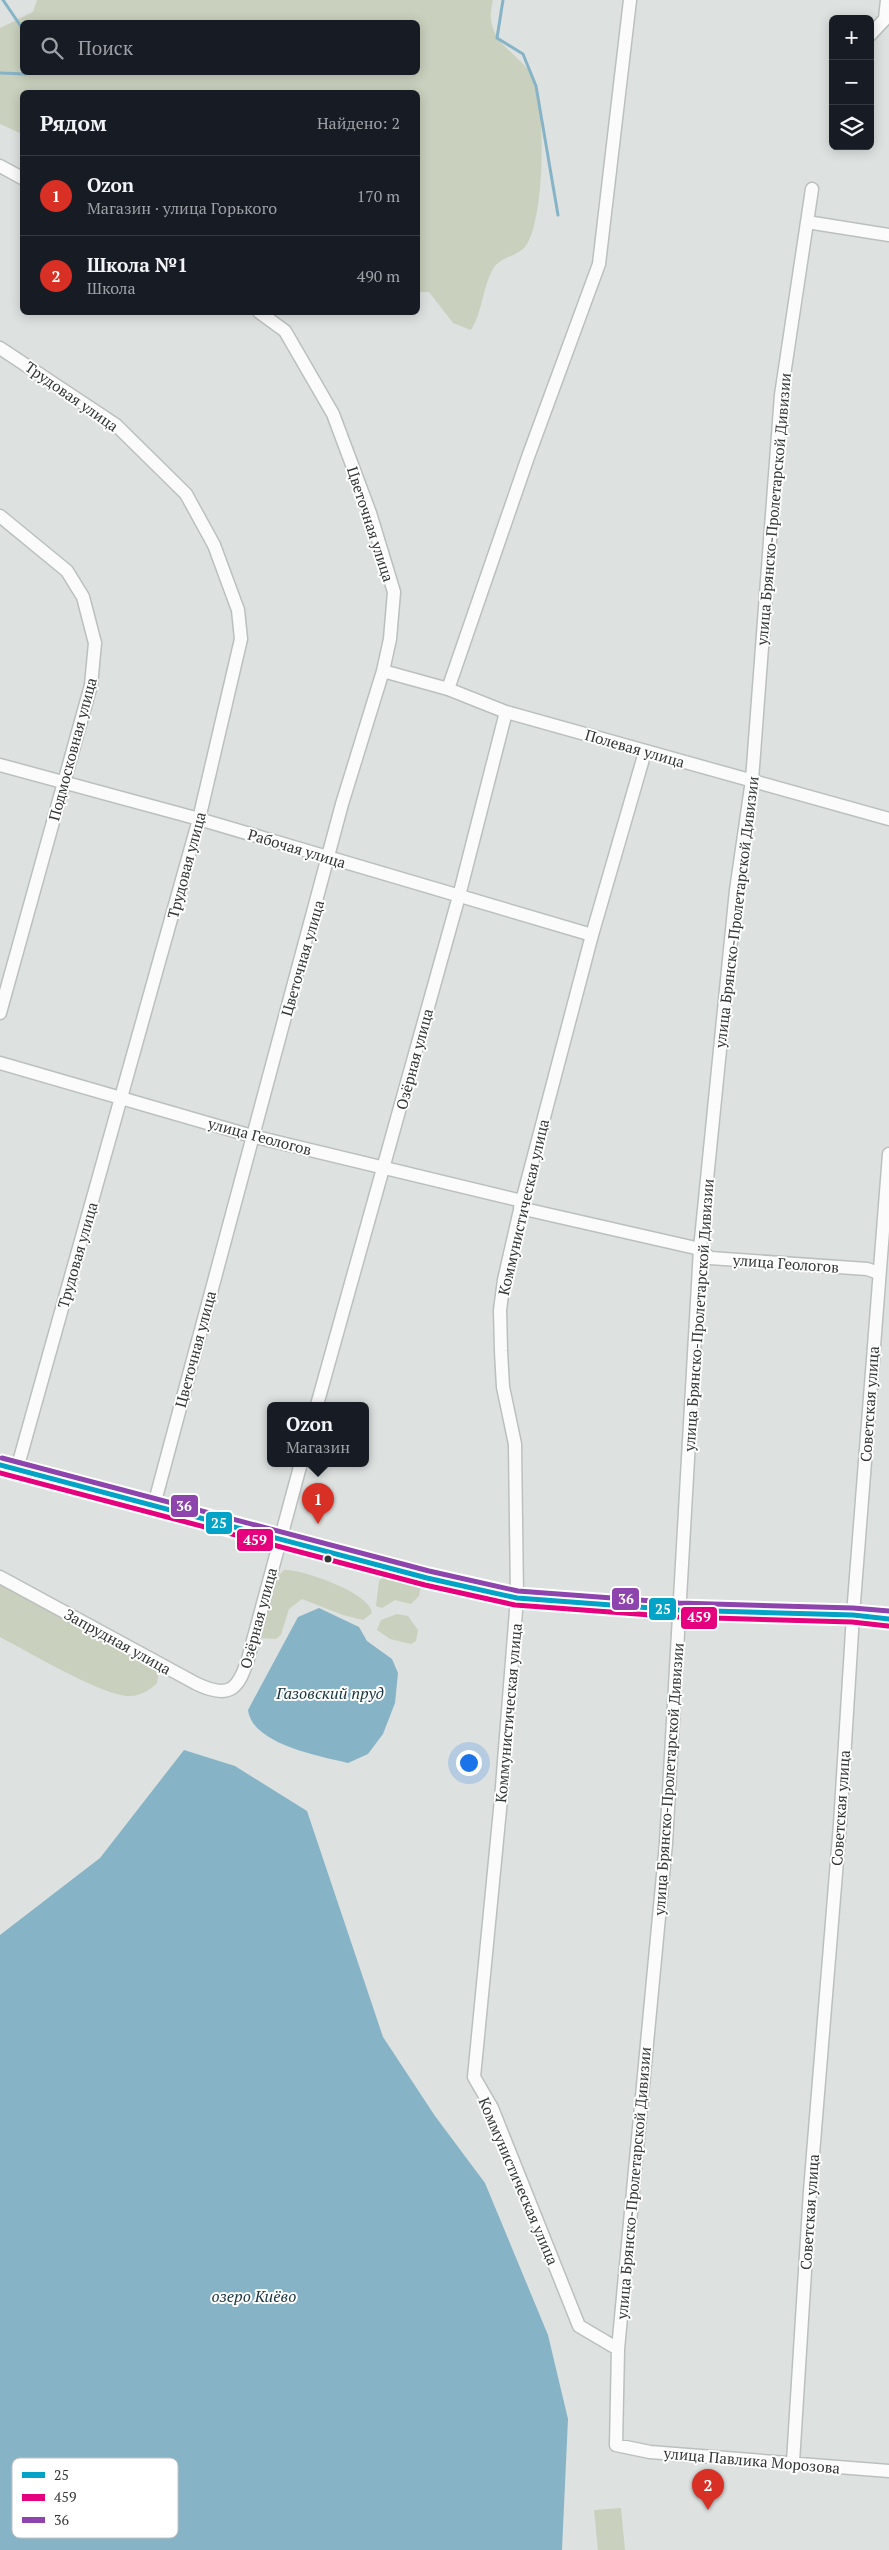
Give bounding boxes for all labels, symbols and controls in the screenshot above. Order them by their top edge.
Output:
map controls [829,15,874,150]
button: + [829,15,874,60]
search box [20,20,420,75]
icon: search [38,34,66,62]
text: Поиск [78,35,133,60]
button: − [829,60,874,105]
button: layers [829,105,874,150]
text: Рядом [40,109,107,137]
text: Найдено: 2 [317,112,400,134]
text: Ozon [87,172,134,197]
text: 1 [51,185,61,207]
text: 170 m [357,185,400,207]
text: Магазин · улица Горького [87,197,277,219]
text: Школа №1 [87,252,188,277]
text: 2 [51,265,61,287]
text: 490 m [357,265,400,287]
text: Школа [87,277,136,299]
street label: Трудовая улица [21,356,123,436]
street label: улица Брянско-Пролетарской Дивизии [751,372,795,647]
street label: Цветочная улица [343,464,399,585]
street label: Подмосковная улица [43,675,101,823]
street label: Полевая улица [583,724,688,772]
street label: улица Брянско-Пролетарской Дивизии [709,775,763,1050]
street label: Трудовая улица [162,809,210,921]
street label: Рабочая улица [246,824,349,873]
street label: Цветочная улица [276,897,328,1018]
street label: Озёрная улица [391,1006,437,1112]
street label: улица Геологов [205,1112,314,1159]
street label: Коммунистическая улица [493,1117,553,1297]
street label: улица Брянско-Пролетарской Дивизии [678,1178,718,1453]
street label: Трудовая улица [52,1199,102,1310]
street label: улица Геологов [731,1249,840,1277]
street label: Цветочная улица [170,1288,220,1410]
street label: Советская улица [855,1345,883,1463]
popup [267,1402,369,1467]
text: Ozon [286,1411,333,1436]
text: Магазин [286,1436,350,1458]
pin: 1 [302,1483,334,1524]
line badge: 36 [170,1494,199,1518]
text: 36 [176,1496,192,1515]
line badge: 25 [205,1511,233,1535]
text: 25 [211,1513,227,1532]
line badge: 459 [236,1528,274,1552]
text: 459 [243,1530,267,1549]
unlabelled marker [323,1554,333,1564]
street label: Озёрная улица [235,1565,281,1671]
line badge: 36 [611,1587,640,1611]
text: 36 [618,1589,634,1608]
line badge: 25 [648,1597,677,1621]
text: 25 [655,1599,671,1618]
street label: Запрудная улица [61,1603,175,1679]
line badge: 459 [680,1606,718,1630]
text: 459 [687,1607,711,1626]
street label: Коммунистическая улица [490,1622,526,1804]
street label: улица Брянско-Пролетарской Дивизии [648,1642,688,1917]
water label: Газовский пруд [275,1682,384,1704]
street label: Советская улица [826,1749,854,1867]
your location [456,1750,482,1776]
street label: улица Брянско-Пролетарской Дивизии [611,2046,655,2321]
street label: Коммунистическая улица [475,2094,564,2268]
street label: Советская улица [795,2153,823,2271]
water label: озеро Киёво [212,2285,296,2307]
street label: улица Павлика Морозова [662,2442,841,2478]
legend [12,2458,178,2538]
text: 25 [54,2465,69,2484]
pin: 2 [692,2469,724,2510]
text: 459 [54,2487,76,2506]
text: 36 [54,2510,69,2529]

